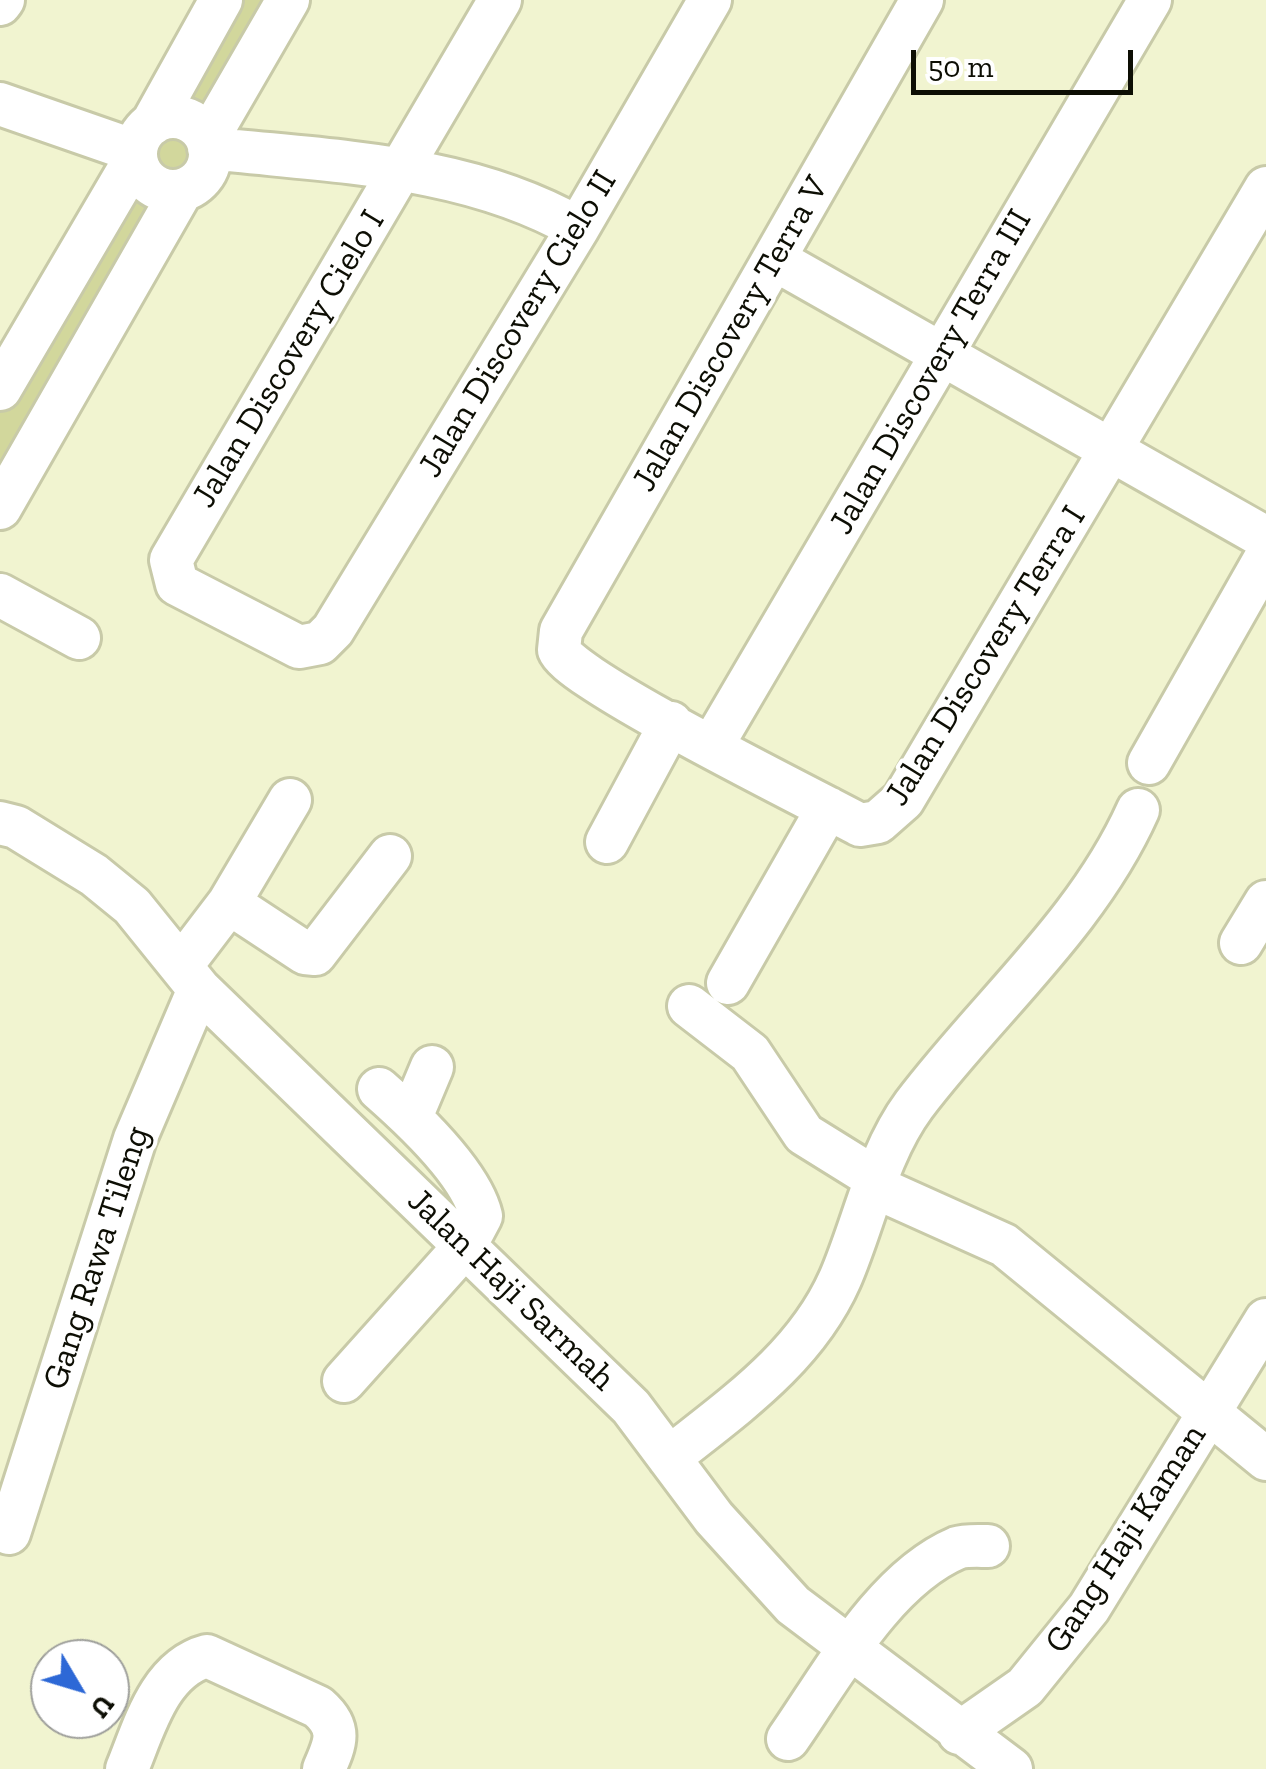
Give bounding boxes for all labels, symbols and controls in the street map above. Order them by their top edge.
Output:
scale bar [916,30,1138,92]
text: 50 m [928,49,993,85]
street label: Jalan Discovery Cielo II [410,163,626,485]
street label: Jalan Discovery Terra V [624,169,838,499]
street label: Jalan Discovery Terra III [821,202,1041,542]
street label: Jalan Discovery Cielo I [184,203,394,515]
street label: Jalan Discovery Terra I [877,499,1095,813]
street label: Gang Rawa Tileng [35,1121,159,1395]
street label: Jalan Haji Sarmah [398,1180,624,1400]
street label: Gang Haji Kaman [1036,1417,1216,1661]
north arrow [30,1639,130,1739]
text: U [83,1688,122,1725]

